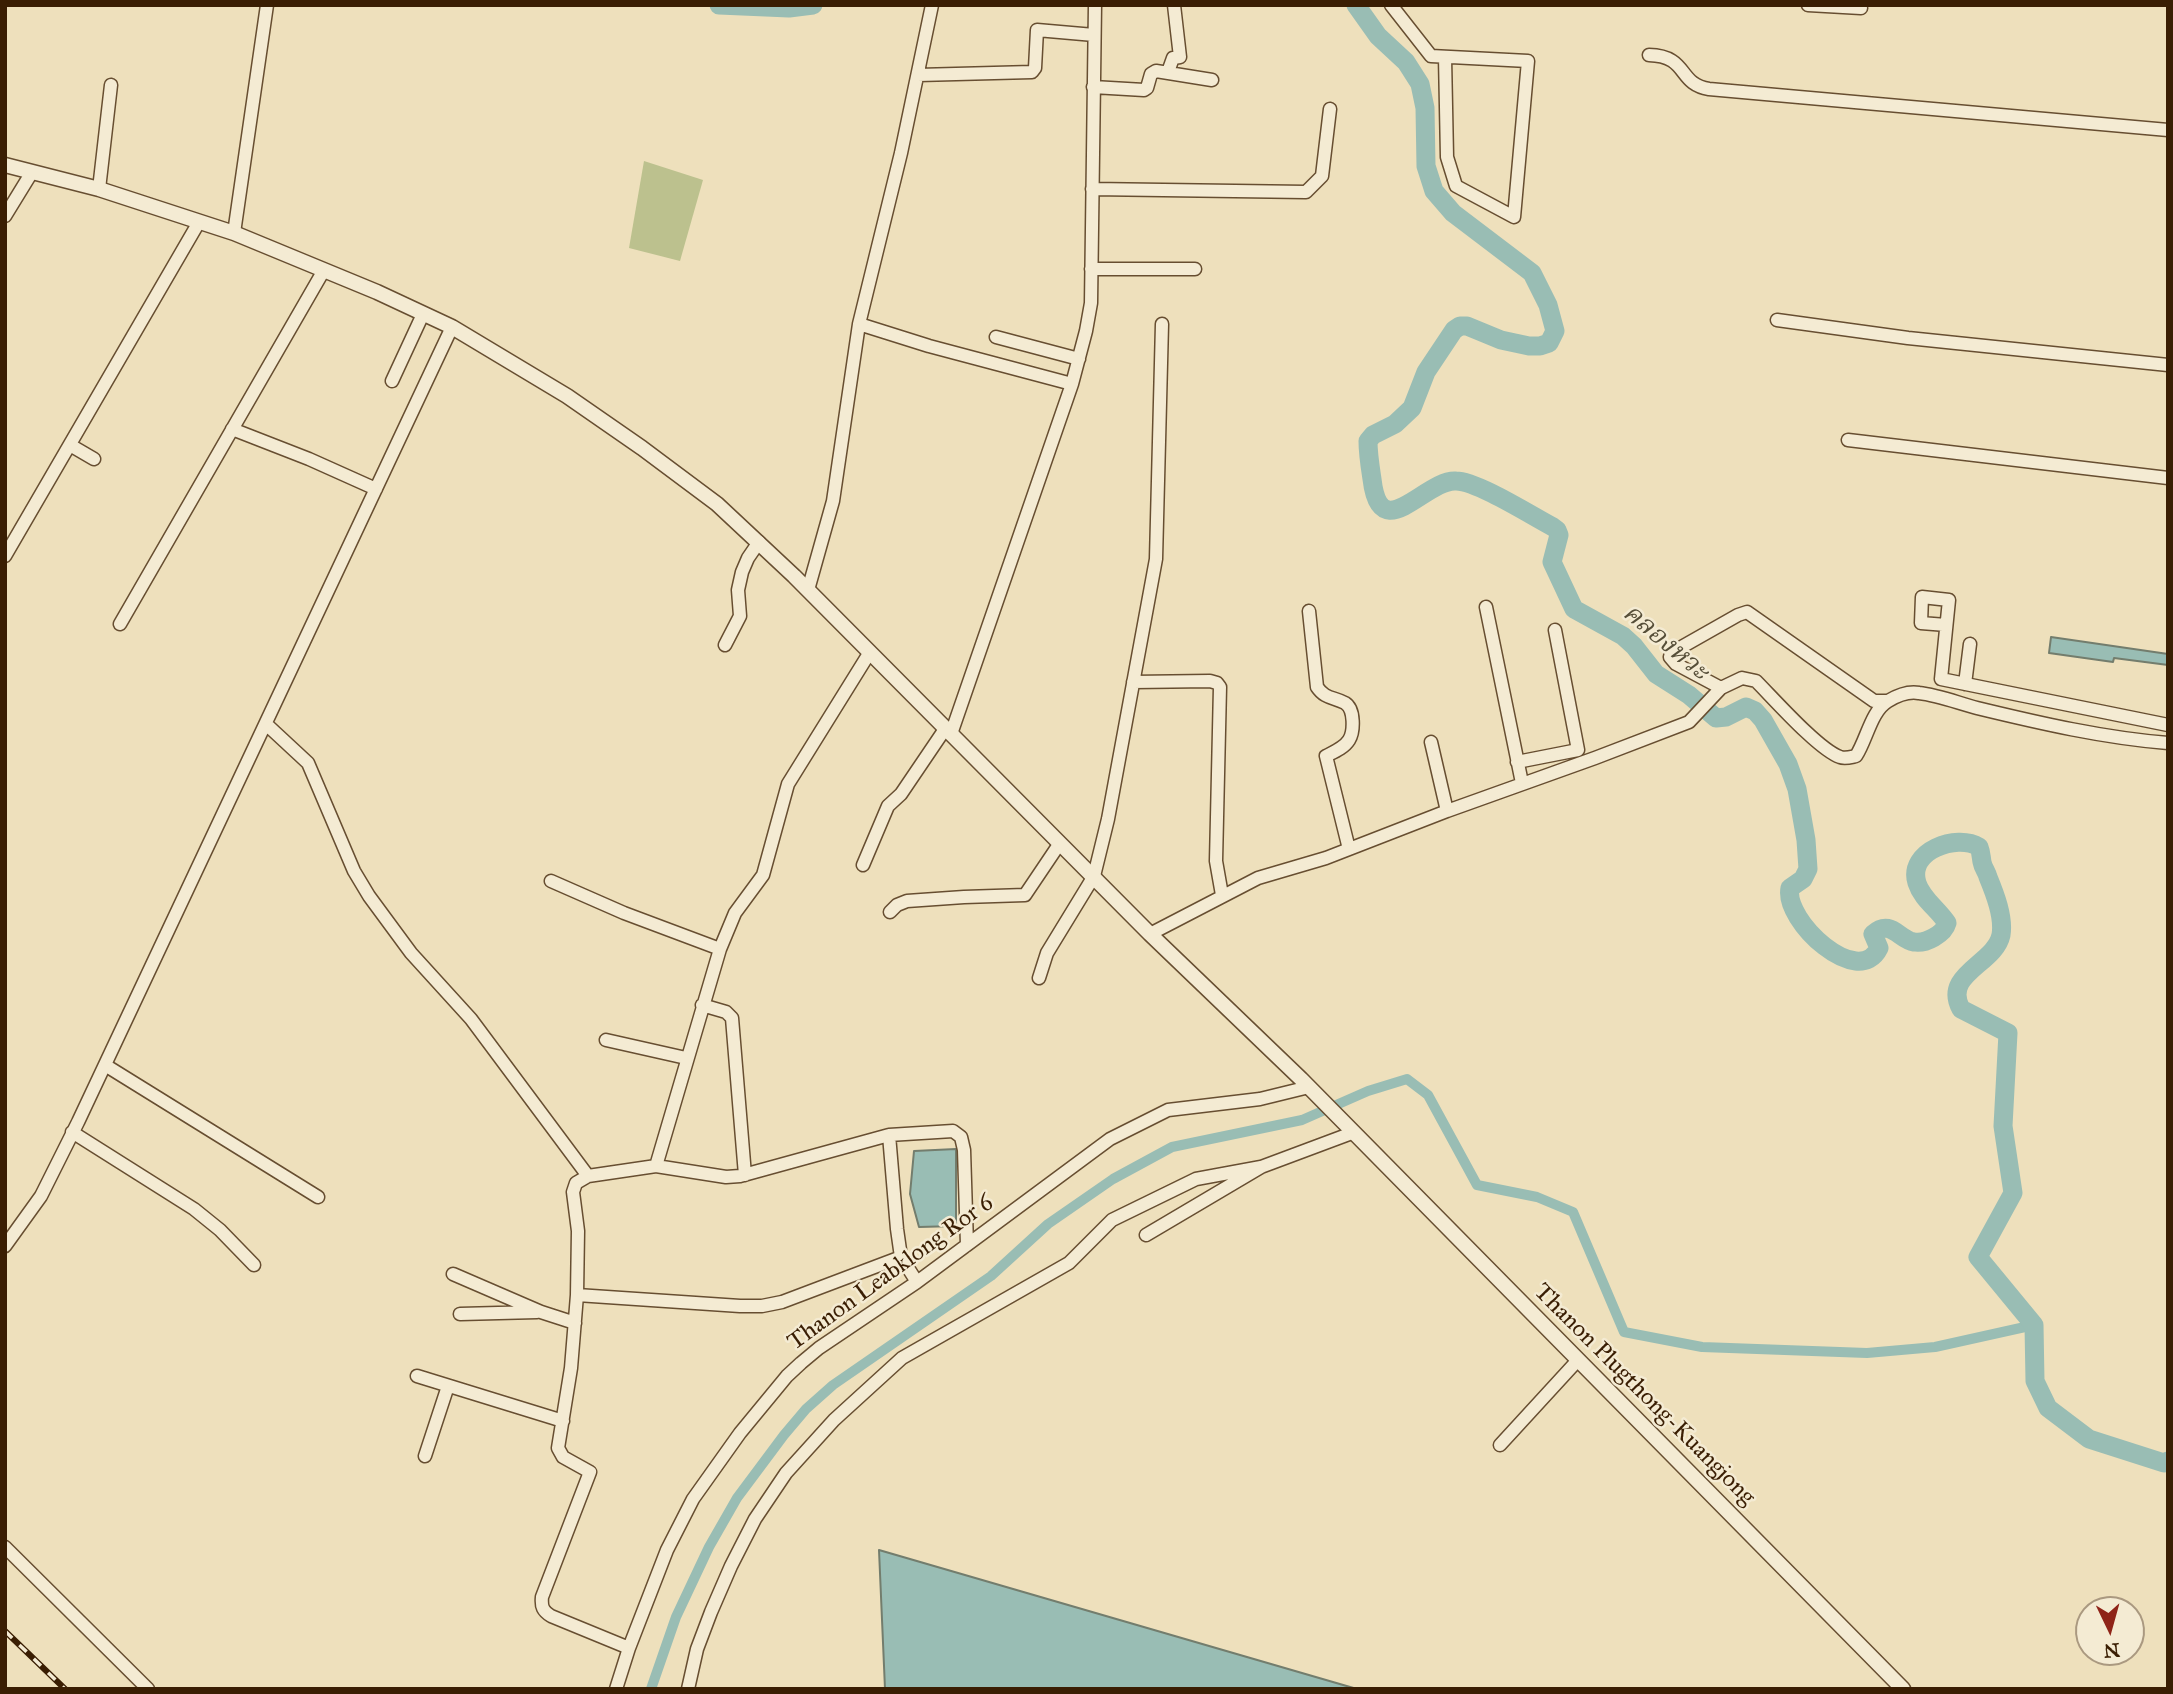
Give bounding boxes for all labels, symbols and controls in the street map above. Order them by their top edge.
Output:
water label: คลองหวะ [1616,598,1714,688]
street label: Thanon Leabklong Ror 6 [783,1189,999,1357]
street label: Thanon Plugthong-Kuangjong [1527,1278,1761,1512]
north arrow [2075,1596,2145,1666]
text: N [2103,1638,2121,1663]

